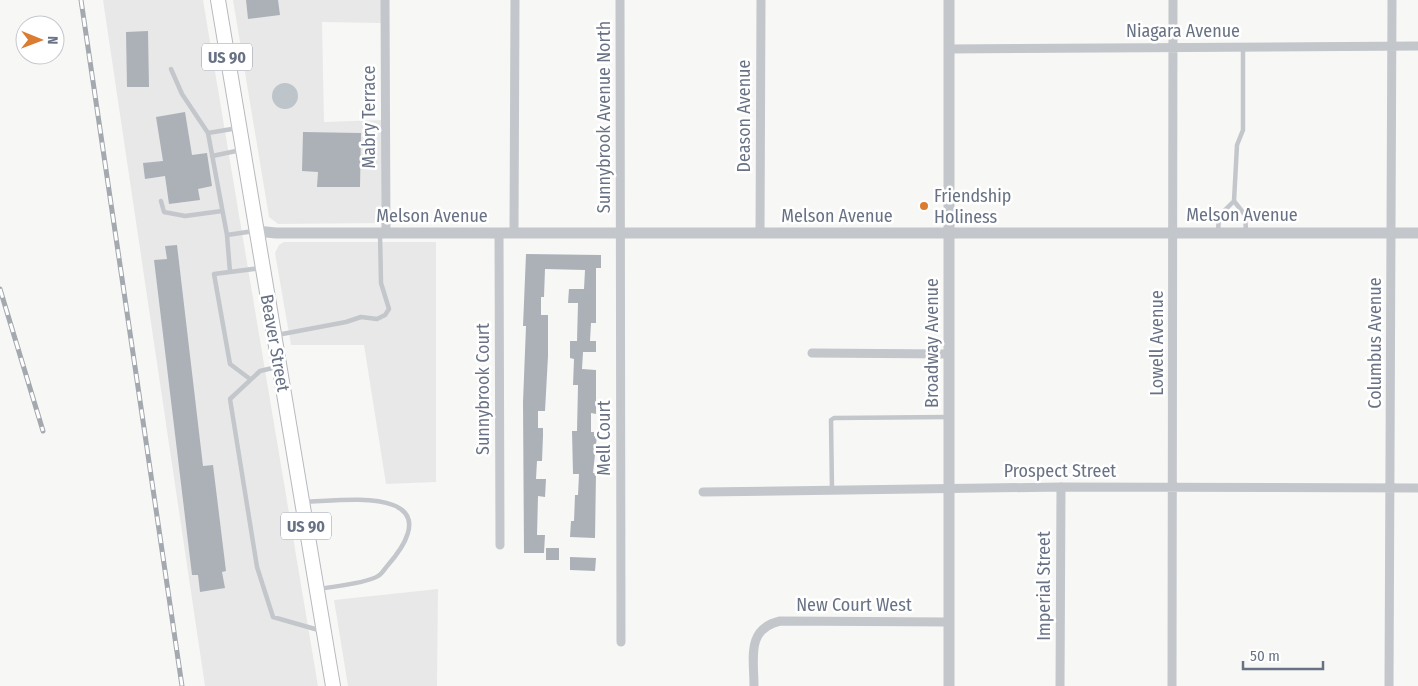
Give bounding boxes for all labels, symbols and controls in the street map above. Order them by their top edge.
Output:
north arrow [15,15,65,65]
street label: Niagara Avenue [1126,20,1240,42]
street label: Sunnybrook Avenue North [593,21,615,213]
text: N [44,36,61,45]
road number: US 90 [202,44,252,70]
street label: Deason Avenue [733,59,755,172]
street label: Mabry Terrace [358,65,380,169]
place label: Friendship Holiness [934,185,1011,228]
marker: Friendship Holiness [918,200,930,212]
street label: Melson Avenue [1186,204,1298,226]
street label: Melson Avenue [376,205,488,227]
street label: Melson Avenue [781,205,893,227]
street label: Columbus Avenue [1364,277,1386,409]
street label: Broadway Avenue [921,278,943,408]
street label: Lowell Avenue [1146,290,1168,396]
street label: Beaver Street [256,292,294,394]
street label: Sunnybrook Court [472,323,494,455]
street label: Mell Court [593,400,615,476]
street label: Prospect Street [1004,460,1116,482]
road number: US 90 [281,512,331,540]
street label: Imperial Street [1033,531,1055,641]
street label: New Court West [796,594,912,616]
scale bar [1243,638,1323,670]
text: 50 m [1250,647,1280,665]

